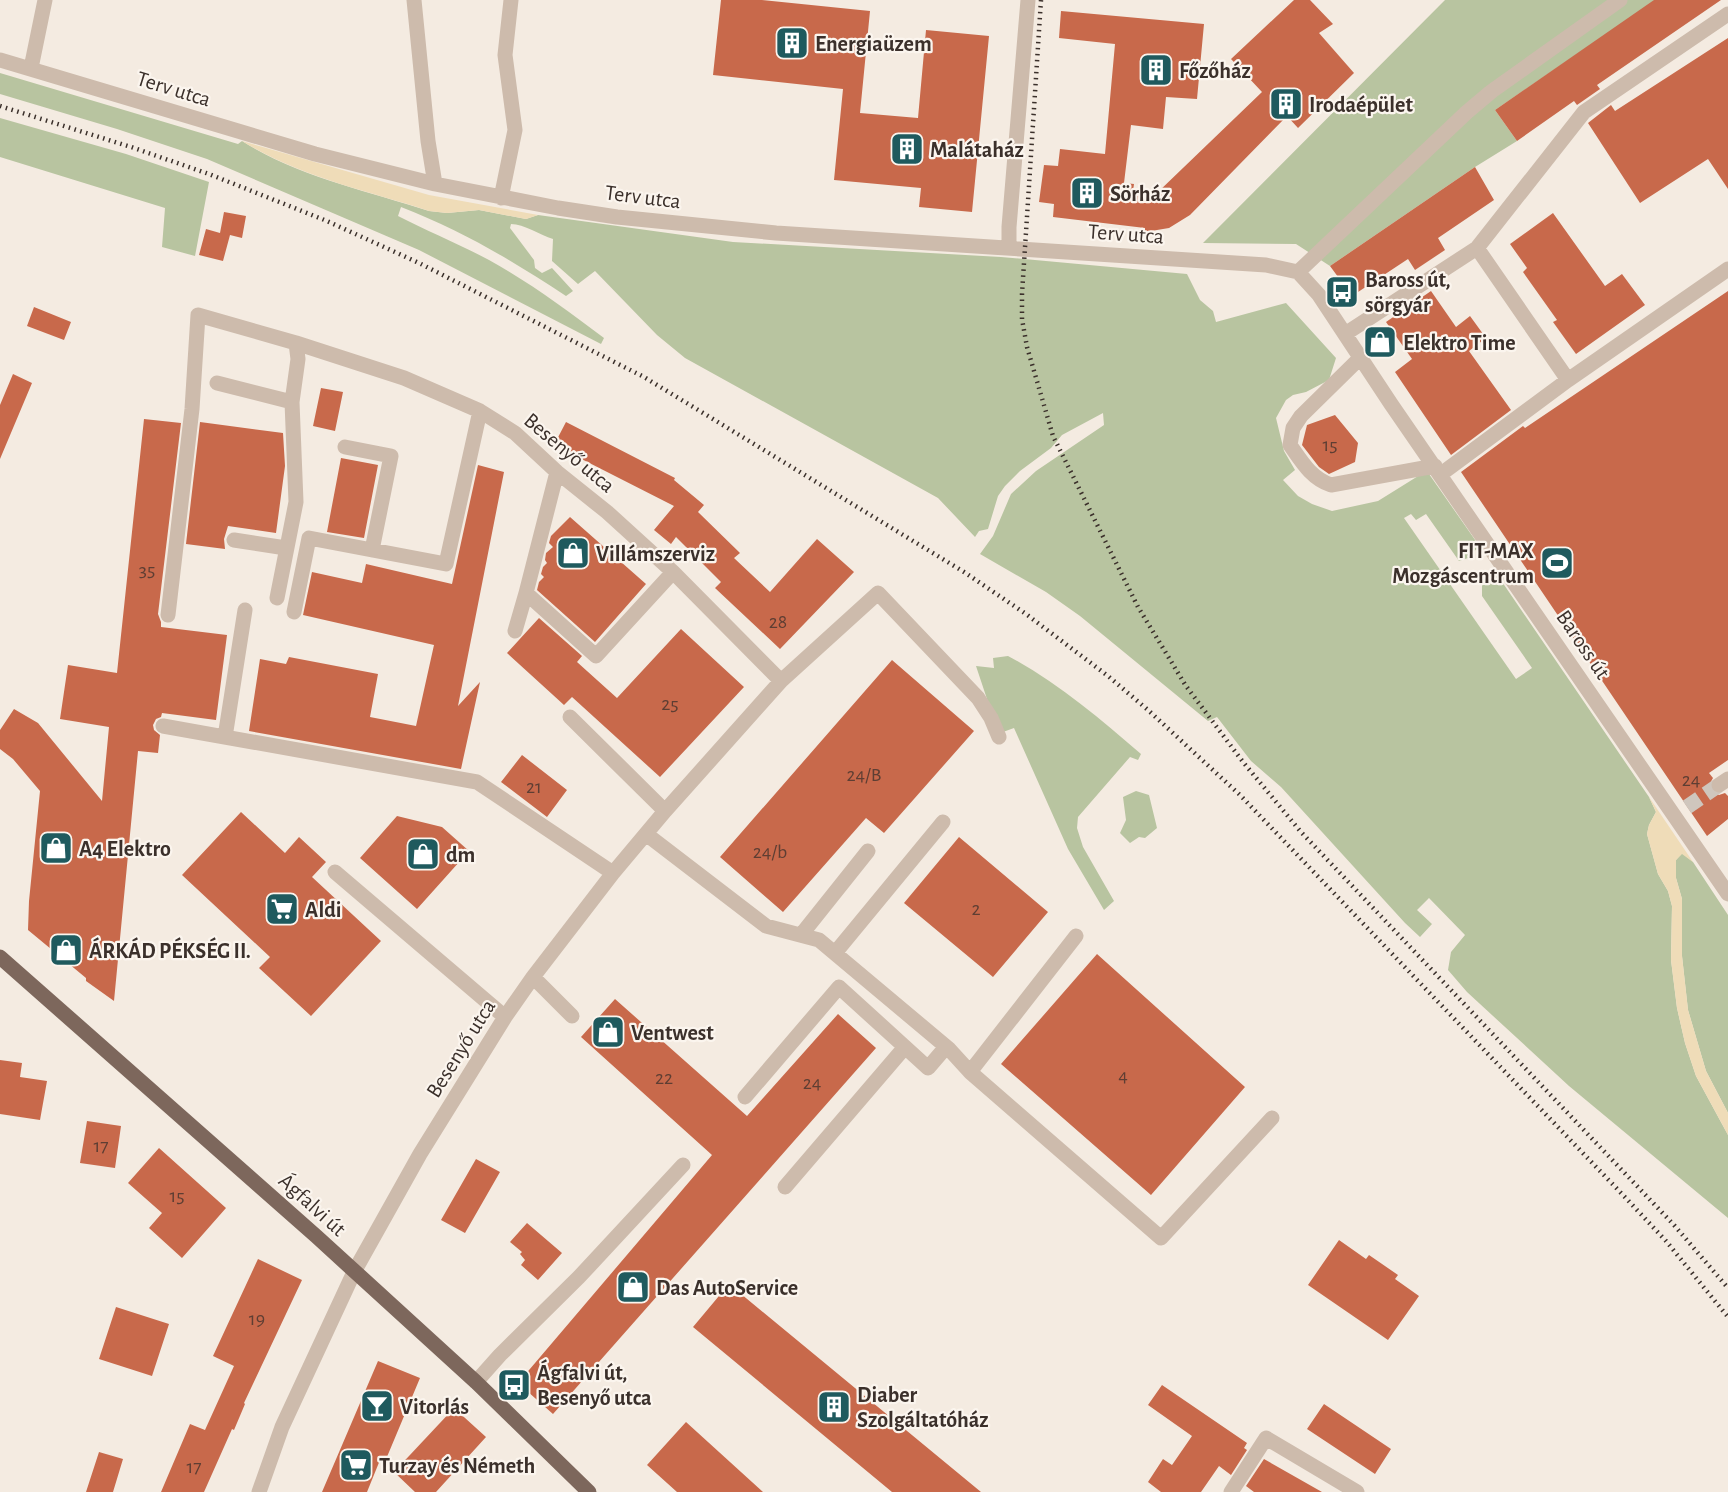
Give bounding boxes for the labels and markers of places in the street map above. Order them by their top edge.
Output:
building icon: Energiaüzem [774,25,810,61]
place label: Energiaüzem [815,33,932,55]
building icon: Főzőház [1138,52,1174,88]
place label: Főzőház [1179,60,1251,82]
building icon: Irodaépület [1268,86,1304,122]
place label: Irodaépület [1309,94,1413,116]
building icon: Malátaház [889,131,925,167]
place label: Malátaház [930,139,1024,161]
building icon: Sörház [1069,175,1105,211]
place label: Sörház [1110,183,1170,205]
place label: Baross út, sörgyár [1365,269,1451,317]
bus stop icon: Baross út, sörgyár [1324,274,1360,310]
shop icon: Elektro Time [1362,324,1398,360]
place label: Elektro Time [1403,332,1516,354]
shop icon: Villámszerviz [555,535,591,571]
place label: FIT-MAX Mozgáscentrum [1392,540,1534,587]
place label: Villámszerviz [596,543,715,565]
sports icon: FIT-MAX Mozgáscentrum [1539,545,1575,581]
shop icon: A4 Elektro [38,830,74,866]
shop icon: dm [405,836,441,872]
place label: A4 Elektro [79,838,171,860]
place label: dm [446,844,475,866]
supermarket icon: Aldi [264,891,300,927]
place label: Aldi [305,899,342,921]
shop icon: ÁRKÁD PÉKSÉG II. [48,932,84,968]
place label: ÁRKÁD PÉKSÉG II. [89,937,251,962]
shop icon: Ventwest [590,1014,626,1050]
place label: Ventwest [631,1022,714,1044]
shop icon: Das AutoService [615,1269,651,1305]
place label: Das AutoService [656,1277,798,1299]
place label: Ágfalvi út, Besenyő utca [537,1359,652,1410]
bus stop icon: Ágfalvi út, Besenyő utca [496,1367,532,1403]
place label: Diaber Szolgáltatóház [857,1384,989,1431]
bar icon: Vitorlás [359,1388,395,1424]
building icon: Diaber Szolgáltatóház [816,1389,852,1425]
place label: Vitorlás [400,1396,469,1418]
supermarket icon: Turzay és Németh [338,1447,374,1483]
place label: Turzay és Németh [379,1455,535,1478]

